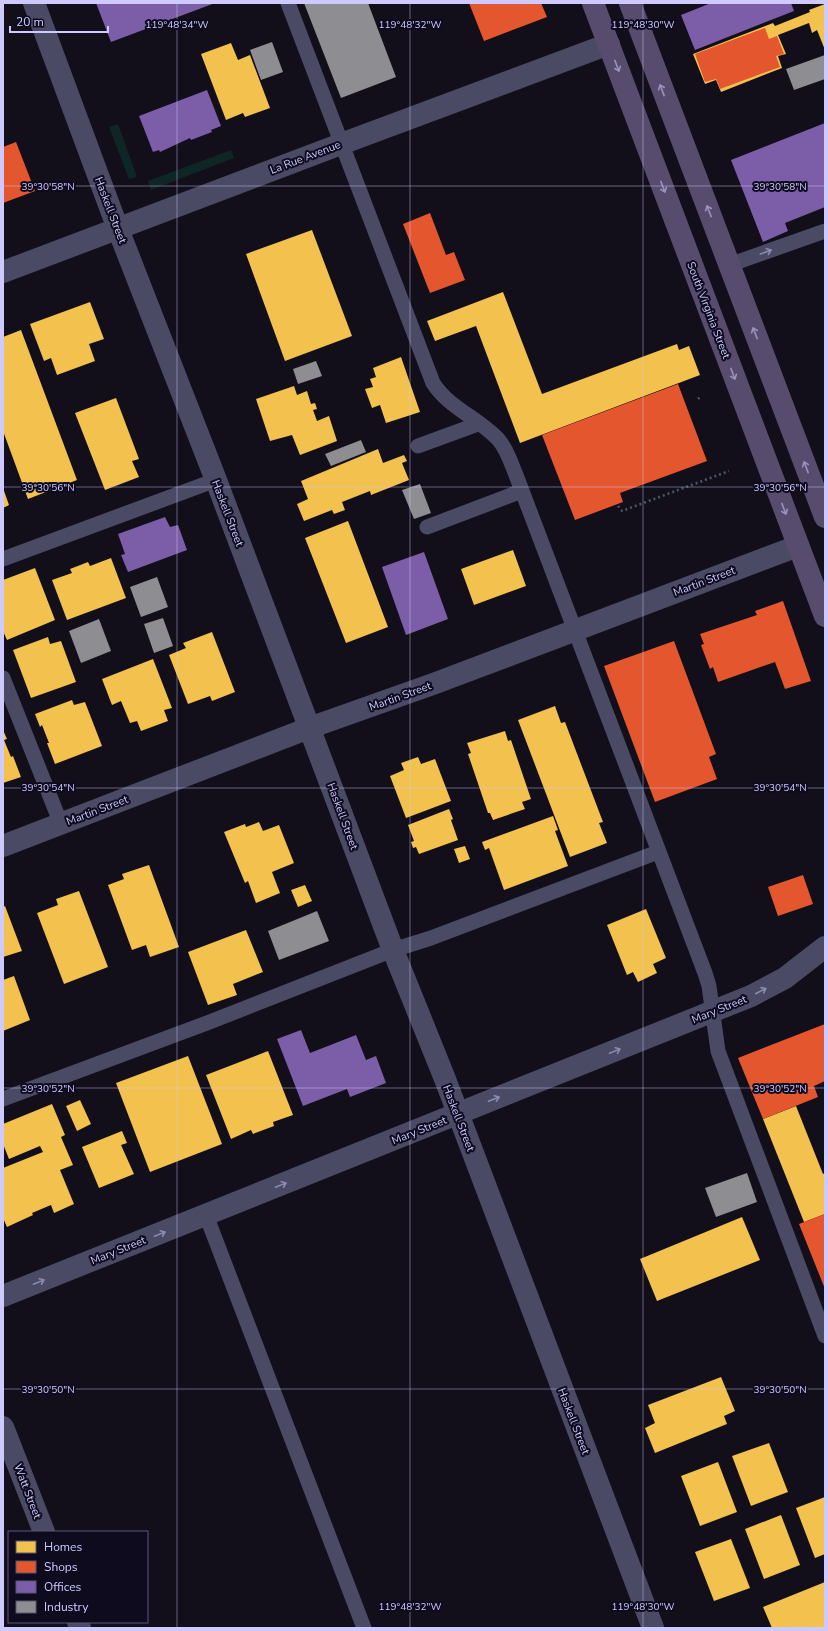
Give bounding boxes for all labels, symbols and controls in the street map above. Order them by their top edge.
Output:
scale bar [10,8,108,34]
text: 20 m [16,14,44,30]
text: 119°48'34"W [146,18,208,32]
text: 119°48'32"W [379,18,441,32]
text: 119°48'30"W [612,18,674,32]
one-way arrow [613,59,621,71]
one-way arrow [658,84,666,96]
street label: La Rue Avenue [268,137,343,178]
street label: Haskell Street [91,175,130,246]
text: 39°30'58"N [21,180,75,194]
text: 39°30'58"N [753,180,807,194]
one-way arrow [659,181,667,193]
one-way arrow [704,206,712,218]
one-way arrow [759,248,772,255]
street label: South Virginia Street [683,260,734,361]
one-way arrow [750,327,758,339]
one-way arrow [730,368,738,380]
one-way arrow [802,462,810,474]
street label: Haskell Street [208,478,247,549]
text: 39°30'56"N [21,481,75,495]
text: 39°30'56"N [753,481,807,495]
one-way arrow [781,503,789,515]
street label: Martin Street [671,563,737,600]
street label: Martin Street [367,678,433,715]
text: 39°30'54"N [21,781,75,795]
street label: Haskell Street [324,781,362,852]
text: 39°30'54"N [753,781,807,795]
street label: Martin Street [64,792,130,829]
one-way arrow [755,987,767,994]
street label: Mary Street [689,992,749,1027]
one-way arrow [608,1047,620,1055]
text: 39°30'52"N [21,1082,75,1096]
text: 39°30'52"N [753,1082,807,1096]
street label: Haskell Street [439,1083,478,1154]
one-way arrow [487,1095,499,1103]
street label: Mary Street [389,1113,449,1148]
one-way arrow [274,1181,286,1189]
one-way arrow [153,1229,165,1237]
street label: Mary Street [88,1233,148,1268]
one-way arrow [33,1277,45,1285]
text: 39°30'50"N [21,1383,75,1397]
text: 39°30'50"N [753,1383,807,1397]
street label: Haskell Street [554,1386,593,1457]
street label: Watt Street [10,1462,45,1521]
legend [8,1531,148,1623]
text: Homes [44,1539,82,1555]
text: Shops [44,1559,78,1575]
text: Offices [44,1579,82,1595]
text: Industry [44,1599,89,1615]
text: 119°48'32"W [379,1600,441,1614]
text: 119°48'30"W [612,1600,674,1614]

